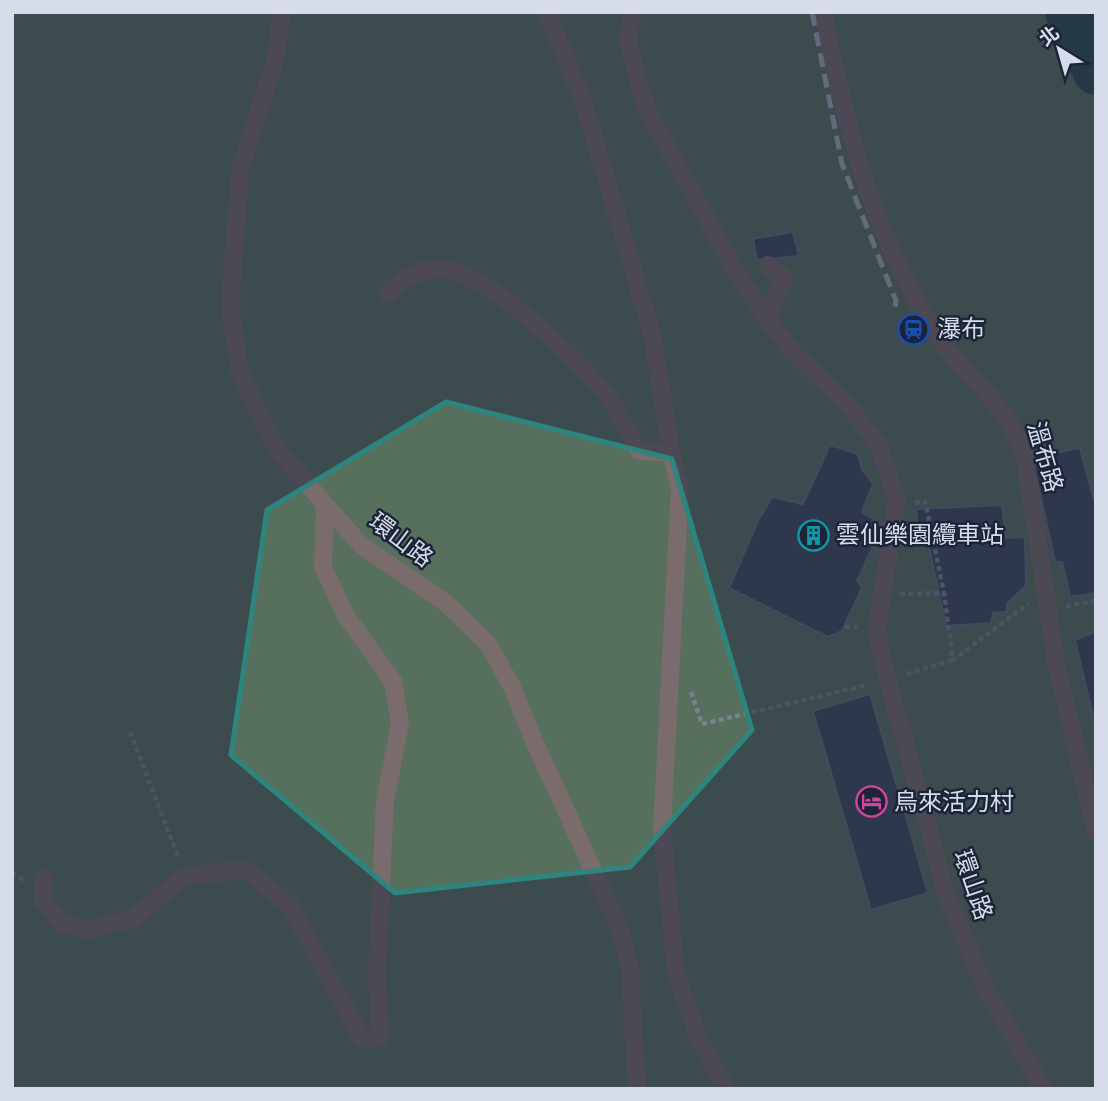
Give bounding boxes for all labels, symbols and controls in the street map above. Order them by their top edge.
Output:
north arrow [1024,14,1094,84]
text: 北 [1033,19,1064,52]
place label: 瀑布 [937,311,985,344]
station icon: 瀑布 [897,312,931,346]
street label: 溫布路 [1021,417,1072,496]
street label: 環山路 [363,504,441,574]
place label: 雲仙樂園纜車站 [836,517,1004,550]
building icon: 雲仙樂園纜車站 [796,518,830,552]
place label: 烏來活力村 [894,784,1014,817]
hotel icon: 烏來活力村 [854,785,888,819]
street label: 環山路 [947,845,1002,924]

